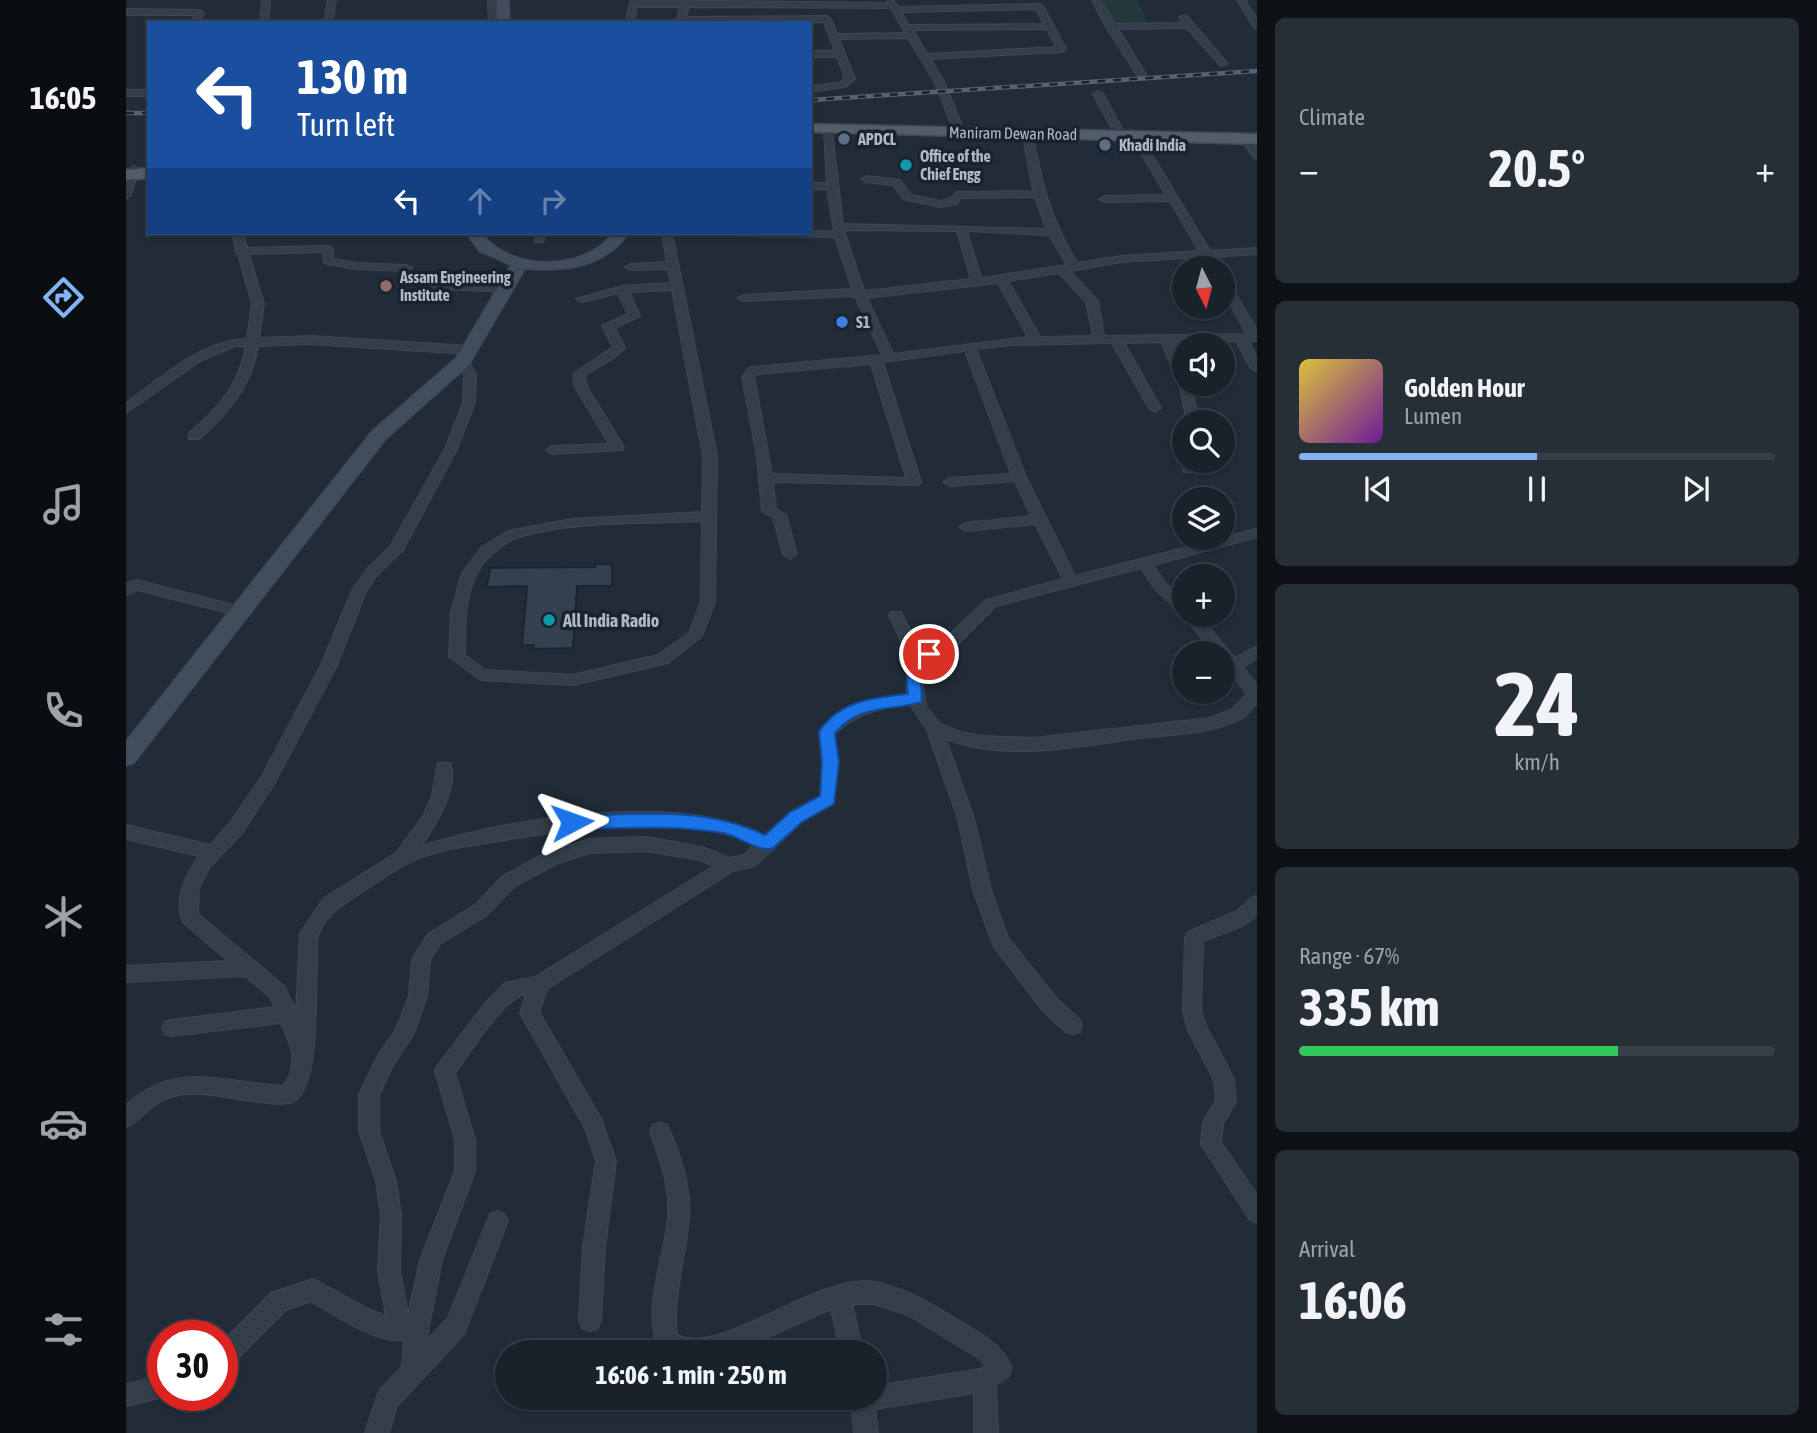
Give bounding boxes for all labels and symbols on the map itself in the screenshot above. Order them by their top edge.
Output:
street label: Maniram Dewan Road [949,123,1077,143]
place label: APDCL [857,130,897,148]
marker: APDCL [836,131,852,147]
place label: Khadi India [1119,136,1186,154]
marker: Khadi India [1097,137,1113,153]
place label: Office of the Chief Engg [920,147,991,183]
marker: Office of the Chief Engg [898,157,914,173]
north arrow [1172,256,1236,318]
place label: Assam Engineering Institute [399,268,511,304]
marker: Assam Engineering Institute [378,278,394,294]
place label: S1 [856,313,871,331]
marker: S1 [834,314,850,330]
place label: All India Radio [562,610,659,631]
marker: All India Radio [541,612,557,628]
pin [899,624,959,684]
position arrow [535,785,609,859]
speed limit sign: 30 [147,1320,238,1411]

